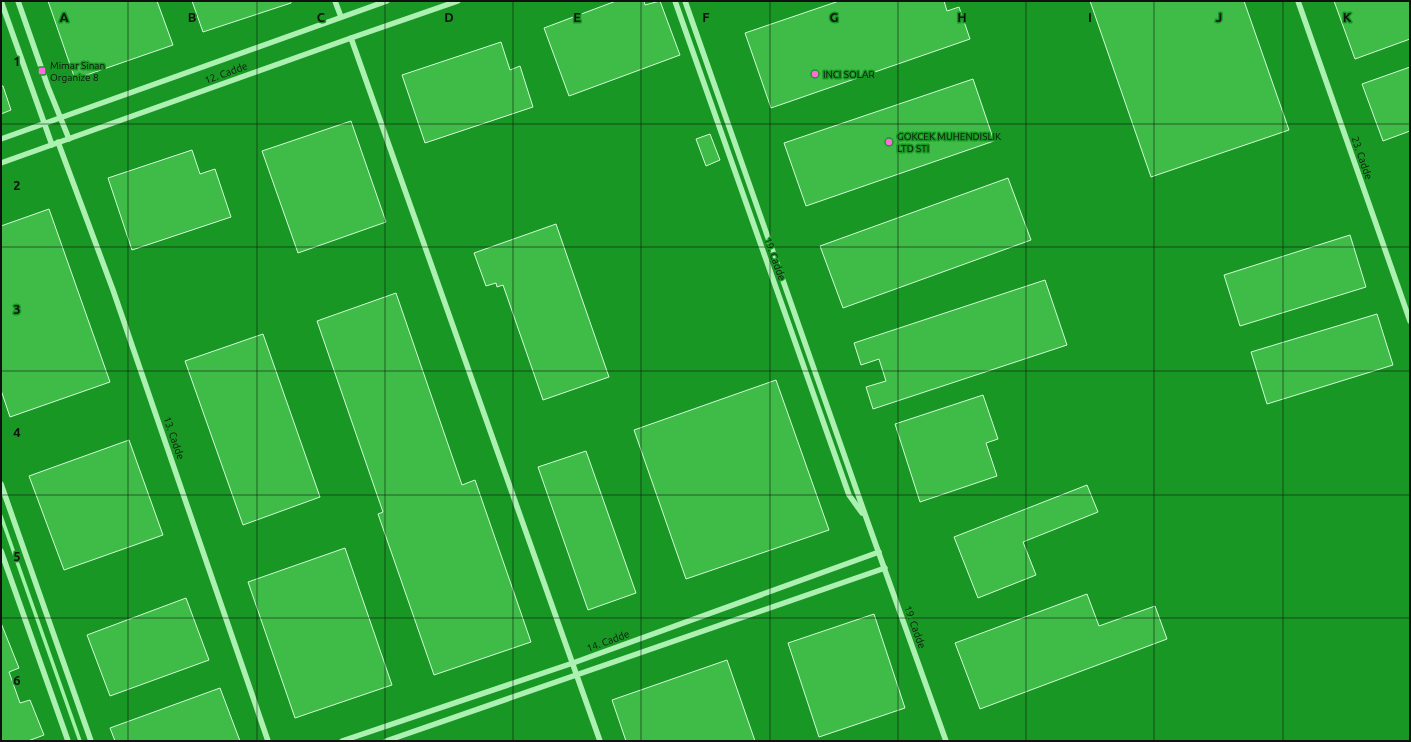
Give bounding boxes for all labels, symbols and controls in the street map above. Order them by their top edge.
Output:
text: A [59,10,69,24]
text: B [188,10,197,24]
text: C [317,10,326,24]
text: D [444,10,454,24]
text: E [573,10,581,24]
text: F [702,10,710,24]
text: G [830,10,839,24]
text: H [957,10,967,24]
text: I [1088,10,1092,24]
text: J [1216,10,1222,24]
text: K [1343,10,1352,24]
text: 1 [13,54,21,68]
place label: Mimar Sinan Organize 8 [50,60,105,83]
street label: 12. Cadde [203,60,249,86]
marker: Mimar Sinan Organize 8 [37,66,47,76]
marker: INCI SOLAR [810,69,820,79]
place label: INCI SOLAR [823,69,875,80]
place label: GOKCEK MUHENDISLIK LTD STI [897,131,1001,154]
street label: 23. Cadde [1350,135,1374,181]
marker: GOKCEK MUHENDISLIK LTD STI [884,137,894,147]
text: 2 [13,178,21,192]
street label: 19. Cadde [762,236,788,282]
text: 3 [13,302,21,316]
street label: 13. Cadde [162,415,186,461]
text: 4 [13,425,21,439]
text: 5 [13,549,21,563]
street label: 19. Cadde [902,604,928,650]
street label: 14. Cadde [585,628,631,654]
text: 6 [13,673,21,687]

